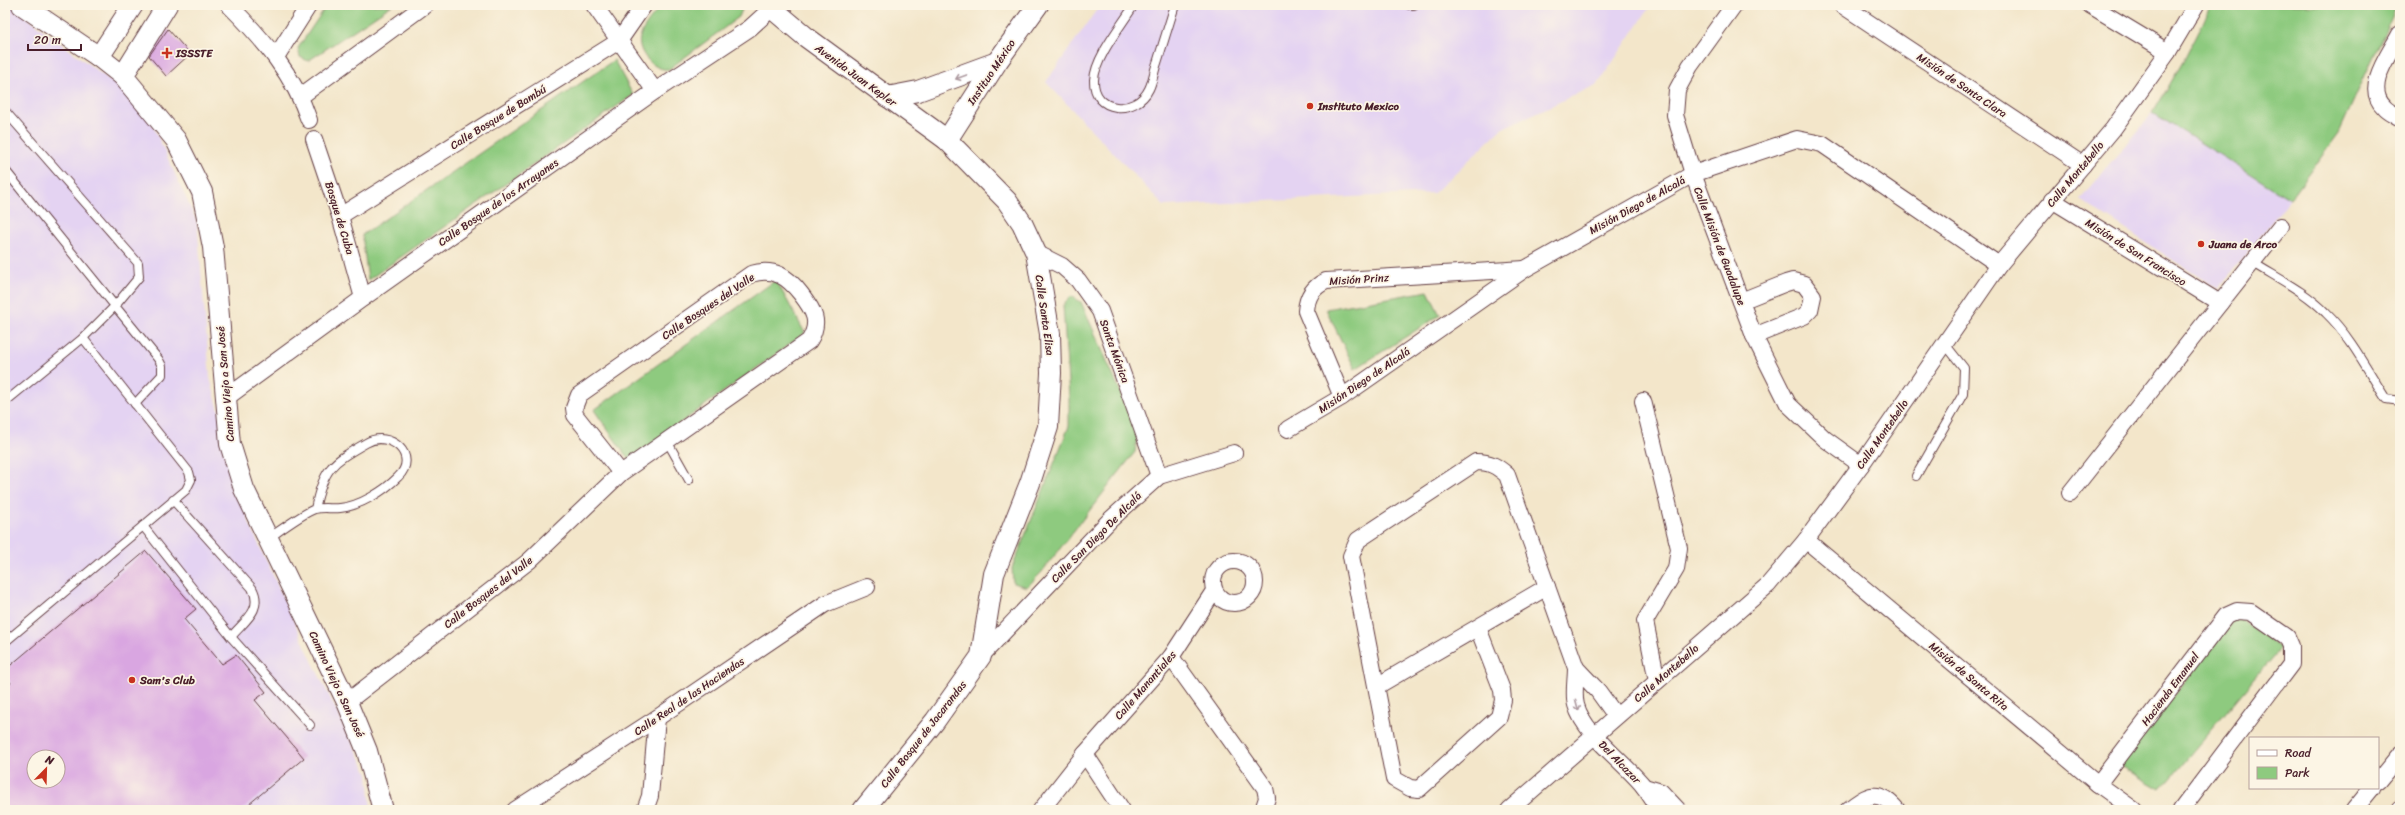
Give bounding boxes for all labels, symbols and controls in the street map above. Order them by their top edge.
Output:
scale bar [28,26,81,52]
text: 20 m [34,29,61,51]
street label: Instituo México [962,35,1021,110]
street label: Avenida Juan Kepler [810,38,902,113]
place label: ISSSTE [175,44,213,63]
marker: ISSSTE [161,47,173,59]
street label: Misión de Santa Clara [1913,48,2011,123]
one-way arrow [954,74,967,81]
street label: Calle Bosque de Bambú [446,80,550,155]
place label: Instituto Mexico [1317,97,1399,116]
marker: Instituto Mexico [1305,101,1315,111]
street label: Calle Montebello [2042,137,2109,212]
street label: Calle Bosque de los Arrayanes [434,153,563,251]
street label: Misión Diego de Alcalá [1586,171,1689,240]
street label: Bosque de Cuba [319,179,360,258]
street label: Calle Misión de Guadalupe [1688,184,1751,309]
street label: Misión de San Francisco [2081,214,2190,292]
place label: Juana de Arco [2208,235,2277,254]
marker: Juana de Arco [2196,239,2206,249]
street label: Calle Bosques del Valle [658,268,759,345]
street label: Misión Prinz [1329,268,1390,291]
street label: Calle Santa Elisa [1029,274,1060,357]
street label: Santa Mónica [1094,317,1135,386]
street label: Camino Viejo a San José [211,325,240,442]
street label: Misión Diego de Alcalá [1314,342,1415,418]
street label: Calle Montebello [1851,395,1914,473]
street label: Calle San Diego De Alcalá [1046,487,1147,587]
street label: Calle Bosques del Valle [439,551,537,634]
street label: Camino Viejo a San José [303,628,370,741]
street label: Misión de Santa Rita [1924,637,2013,716]
street label: Calle Montebello [1629,639,1704,707]
street label: Calle Manantiales [1110,646,1182,724]
street label: Hacienda Emanuel [2136,648,2205,730]
street label: Calle Real de las Haciendas [630,652,749,741]
place label: Sam's Club [139,671,196,690]
marker: Sam's Club [127,675,137,685]
street label: Calle Bosque de Jacarandas [875,676,972,792]
one-way arrow [1574,698,1581,711]
street label: Del Alcazar [1594,736,1647,790]
legend [2249,737,2379,789]
text: Road [2285,742,2312,764]
north arrow [26,749,66,789]
text: N [42,750,57,771]
text: Park [2285,762,2310,784]

